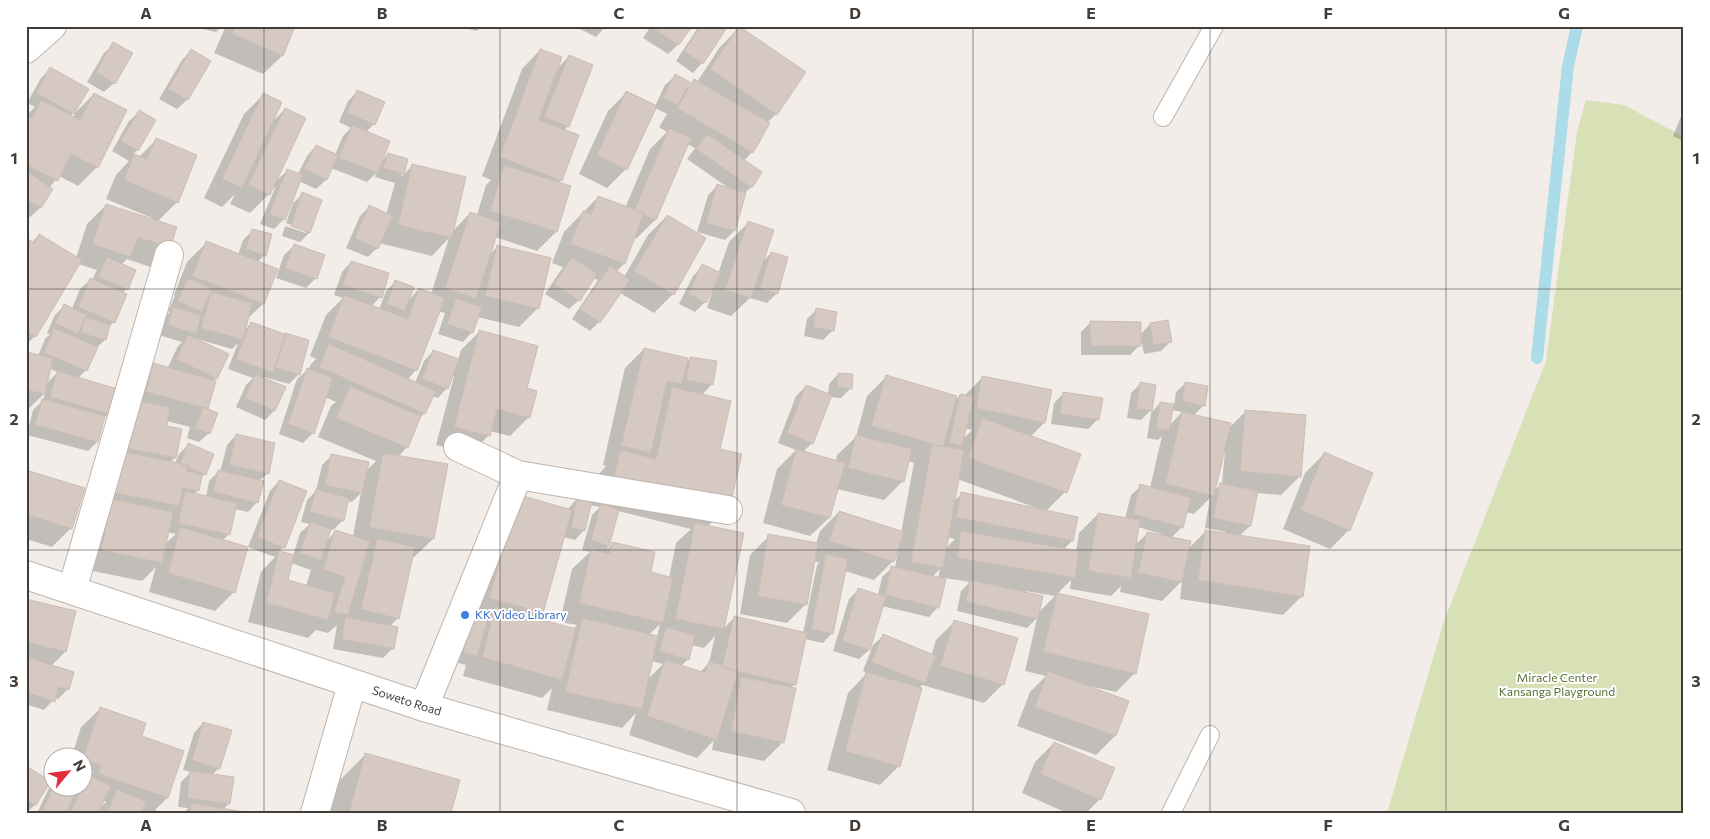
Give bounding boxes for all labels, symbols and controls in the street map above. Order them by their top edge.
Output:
text: A [140,3,152,22]
text: B [377,3,388,22]
text: C [614,3,625,22]
text: D [849,3,861,22]
text: E [1086,3,1096,22]
text: F [1323,3,1333,22]
text: G [1558,3,1570,22]
text: 1 [10,148,18,167]
text: 1 [1692,148,1700,167]
text: 2 [9,409,19,428]
text: 2 [1691,409,1701,428]
place label: KK Video Library [475,607,566,621]
marker: KK Video Library [459,609,471,621]
park label: Miracle Center Kansanga Playground [1499,670,1615,698]
text: 3 [9,671,19,690]
text: 3 [1691,671,1701,690]
street label: Soweto Road [371,682,443,718]
north arrow [42,746,92,796]
text: N [70,757,90,774]
text: A [140,815,152,834]
text: B [377,815,388,834]
text: C [614,815,625,834]
text: D [849,815,861,834]
text: E [1086,815,1096,834]
text: F [1323,815,1333,834]
text: G [1558,815,1570,834]

